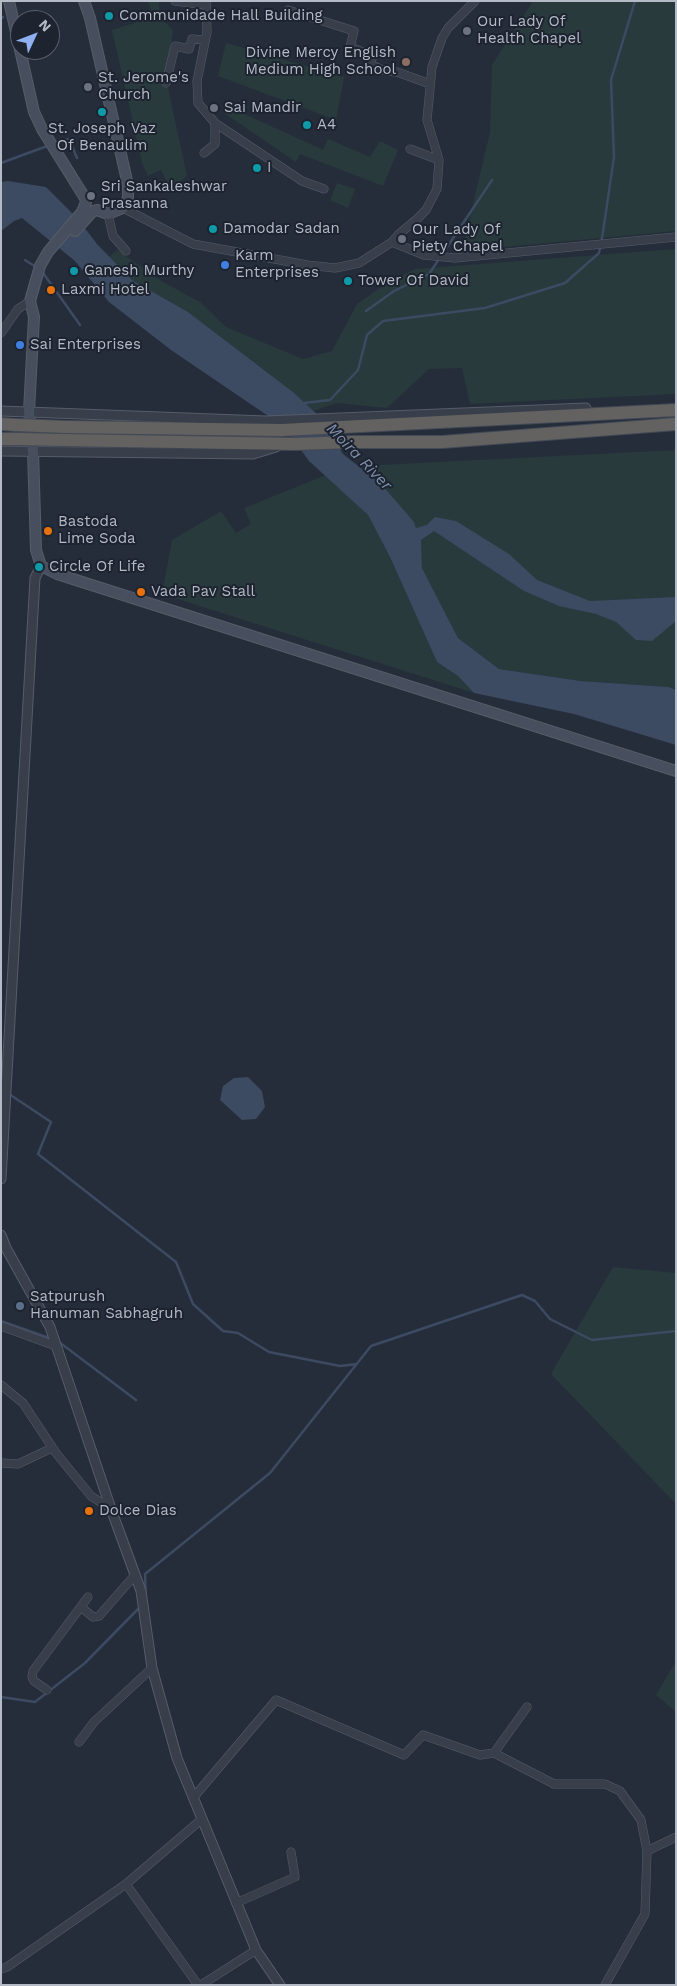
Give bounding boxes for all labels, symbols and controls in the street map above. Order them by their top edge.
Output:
place label: Communidade Hall Building [119,7,322,25]
north arrow [10,10,60,60]
marker: Communidade Hall Building [103,10,115,22]
place label: Our Lady Of Health Chapel [477,13,581,48]
text: N [36,16,55,35]
marker: Our Lady Of Health Chapel [461,25,473,37]
place label: Divine Mercy English Medium High School [245,44,396,79]
marker: Divine Mercy English Medium High School [400,56,412,68]
place label: St. Jerome's Church [98,69,189,104]
marker: St. Jerome's Church [82,81,94,93]
place label: Sai Mandir [224,99,301,117]
marker: Sai Mandir [208,102,220,114]
marker: St. Joseph Vaz Of Benaulim [96,106,108,118]
place label: A4 [317,116,336,134]
marker: A4 [301,119,313,131]
place label: St. Joseph Vaz Of Benaulim [48,120,156,155]
place label: I [267,159,271,177]
marker: I [251,162,263,174]
place label: Sri Sankaleshwar Prasanna [101,178,227,213]
marker: Sri Sankaleshwar Prasanna [85,190,97,202]
place label: Damodar Sadan [223,220,340,238]
place label: Our Lady Of Piety Chapel [412,221,503,256]
marker: Damodar Sadan [207,223,219,235]
marker: Our Lady Of Piety Chapel [396,233,408,245]
place label: Karm Enterprises [235,247,319,282]
marker: Karm Enterprises [219,259,231,271]
place label: Ganesh Murthy [84,262,194,280]
marker: Ganesh Murthy [68,265,80,277]
place label: Tower Of David [358,272,469,290]
marker: Tower Of David [342,275,354,287]
place label: Laxmi Hotel [61,281,149,299]
marker: Laxmi Hotel [45,284,57,296]
place label: Sai Enterprises [30,336,141,354]
marker: Sai Enterprises [14,339,26,351]
water label: Moira River [322,419,396,495]
place label: Bastoda Lime Soda [58,513,136,548]
marker: Bastoda Lime Soda [42,525,54,537]
place label: Circle Of Life [49,558,145,576]
marker: Circle Of Life [33,561,45,573]
place label: Vada Pav Stall [151,583,255,601]
marker: Vada Pav Stall [135,586,147,598]
place label: Satpurush Hanuman Sabhagruh [30,1288,183,1323]
marker: Satpurush Hanuman Sabhagruh [14,1300,26,1312]
place label: Dolce Dias [99,1502,177,1520]
marker: Dolce Dias [83,1505,95,1517]

